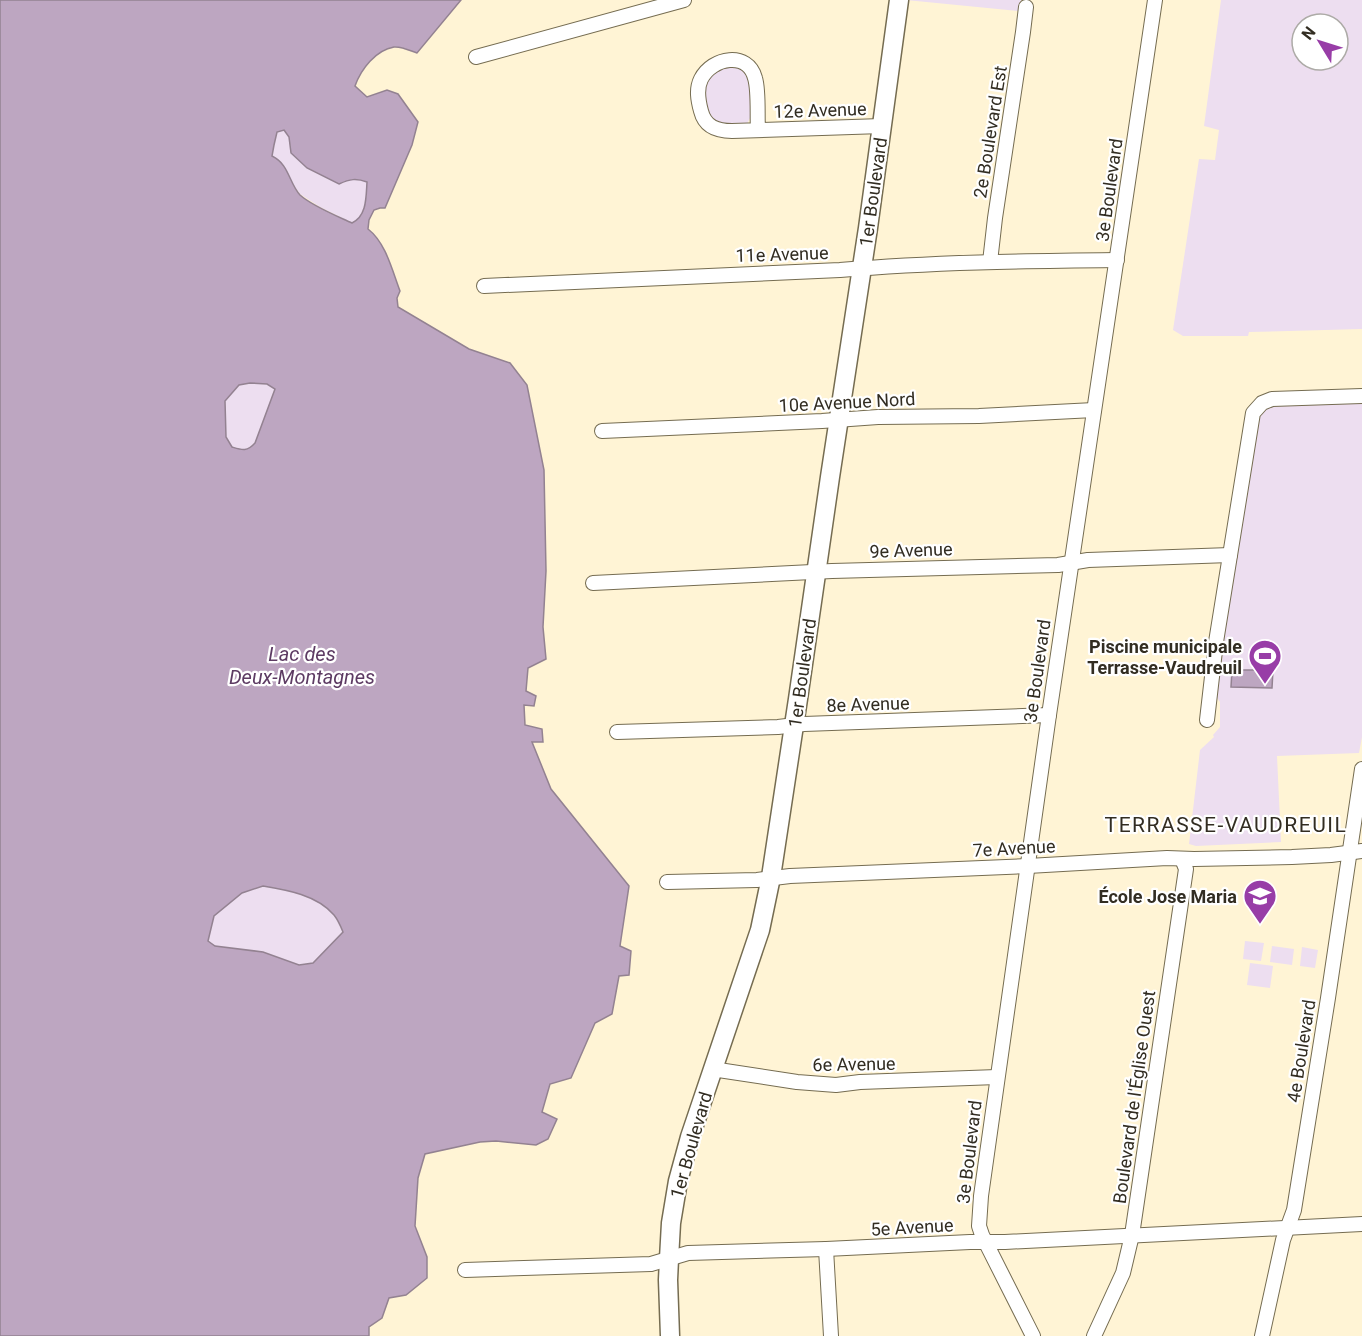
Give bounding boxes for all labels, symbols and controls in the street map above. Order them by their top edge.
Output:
north arrow [1290,12,1350,72]
text: N [1298,23,1320,43]
street label: 2e Boulevard Est [969,64,1011,200]
street label: 12e Avenue [773,98,867,122]
street label: 1er Boulevard [855,136,891,248]
street label: 3e Boulevard [1091,137,1127,243]
street label: 11e Avenue [735,242,829,266]
street label: 10e Avenue Nord [778,388,916,416]
street label: 9e Avenue [869,538,953,562]
street label: 1er Boulevard [784,617,820,729]
street label: 3e Boulevard [1019,618,1055,724]
place label: Piscine municipale Terrasse-Vaudreuil [1087,636,1242,678]
sports icon: Piscine municipale Terrasse-Vaudreuil [1247,638,1283,685]
water label: Lac des Deux-Montagnes [229,642,375,689]
street label: 8e Avenue [826,692,910,716]
district label: TERRASSE-VAUDREUIL [1105,813,1347,837]
street label: 7e Avenue [972,835,1056,861]
school or university icon: École Jose Maria [1242,878,1278,925]
place label: École Jose Maria [1099,886,1237,907]
street label: Boulevard de l'Église Ouest [1109,989,1159,1205]
street label: 4e Boulevard [1283,998,1319,1104]
street label: 6e Avenue [812,1053,896,1075]
street label: 1er Boulevard [666,1089,716,1201]
street label: 3e Boulevard [952,1099,986,1205]
street label: 5e Avenue [870,1214,954,1240]

